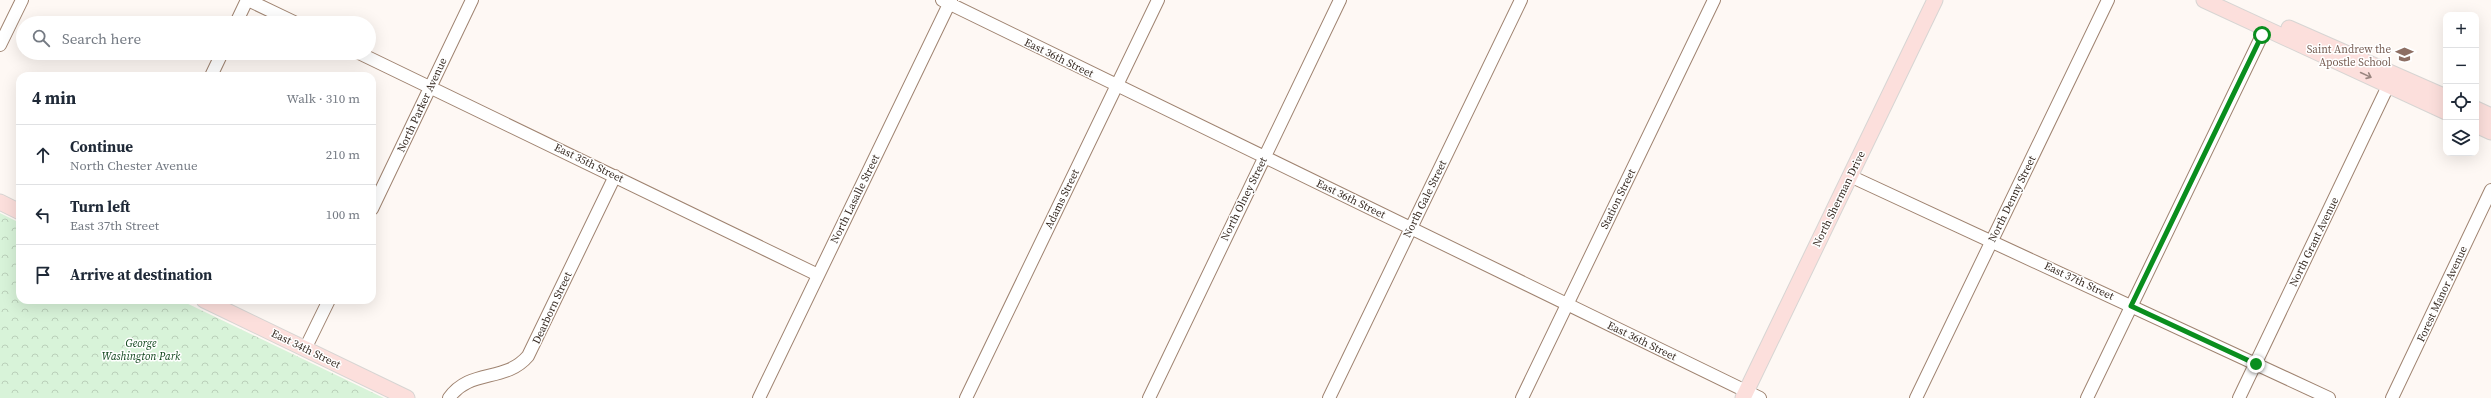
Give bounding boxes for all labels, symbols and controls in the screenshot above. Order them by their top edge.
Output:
map controls [2443,12,2479,156]
button: + [2443,12,2479,48]
search box [16,16,376,60]
route start [2253,26,2271,44]
icon: search [30,27,52,49]
text: Search here [62,28,141,49]
street label: East 36th Street [1022,35,1097,81]
place label: Saint Andrew the Apostle School [2307,42,2391,70]
school or university icon: Saint Andrew the Apostle School [2394,45,2414,65]
button: − [2443,48,2479,84]
street label: North Parker Avenue [393,55,451,155]
one-way arrow [2360,72,2372,79]
button: locate [2443,84,2479,120]
text: 4 min [32,86,76,110]
text: Walk · 310 m [287,90,360,107]
button: layers [2443,120,2479,156]
text: Continue [70,136,133,157]
street label: East 35th Street [552,140,627,186]
icon: ahead [32,144,54,166]
text: 210 m [326,146,360,163]
street label: North Sherman Drive [1809,148,1869,250]
street label: North Lasalle Street [827,152,883,246]
street label: North Denny Street [1985,153,2040,245]
street label: North Olney Street [1217,154,1271,243]
text: North Chester Avenue [70,157,198,174]
street label: North Gale Street [1400,157,1450,240]
street label: Adams Street [1041,166,1083,231]
street label: Station Street [1597,166,1639,232]
street label: East 36th Street [1314,176,1389,222]
street label: North Grant Avenue [2286,194,2342,289]
text: Turn left [70,196,130,217]
icon: left [32,204,54,226]
text: 100 m [326,206,360,223]
text: East 37th Street [70,217,159,234]
street label: Forest Manor Avenue [2413,243,2471,344]
street label: East 37th Street [2042,258,2117,304]
icon: arrive [32,264,54,286]
text: Arrive at destination [70,264,212,285]
street label: Dearborn Street [529,269,575,347]
street label: East 36th Street [1605,318,1680,364]
street label: East 34th Street [269,326,344,372]
park label: George Washington Park [102,336,181,364]
route end [2247,355,2265,373]

